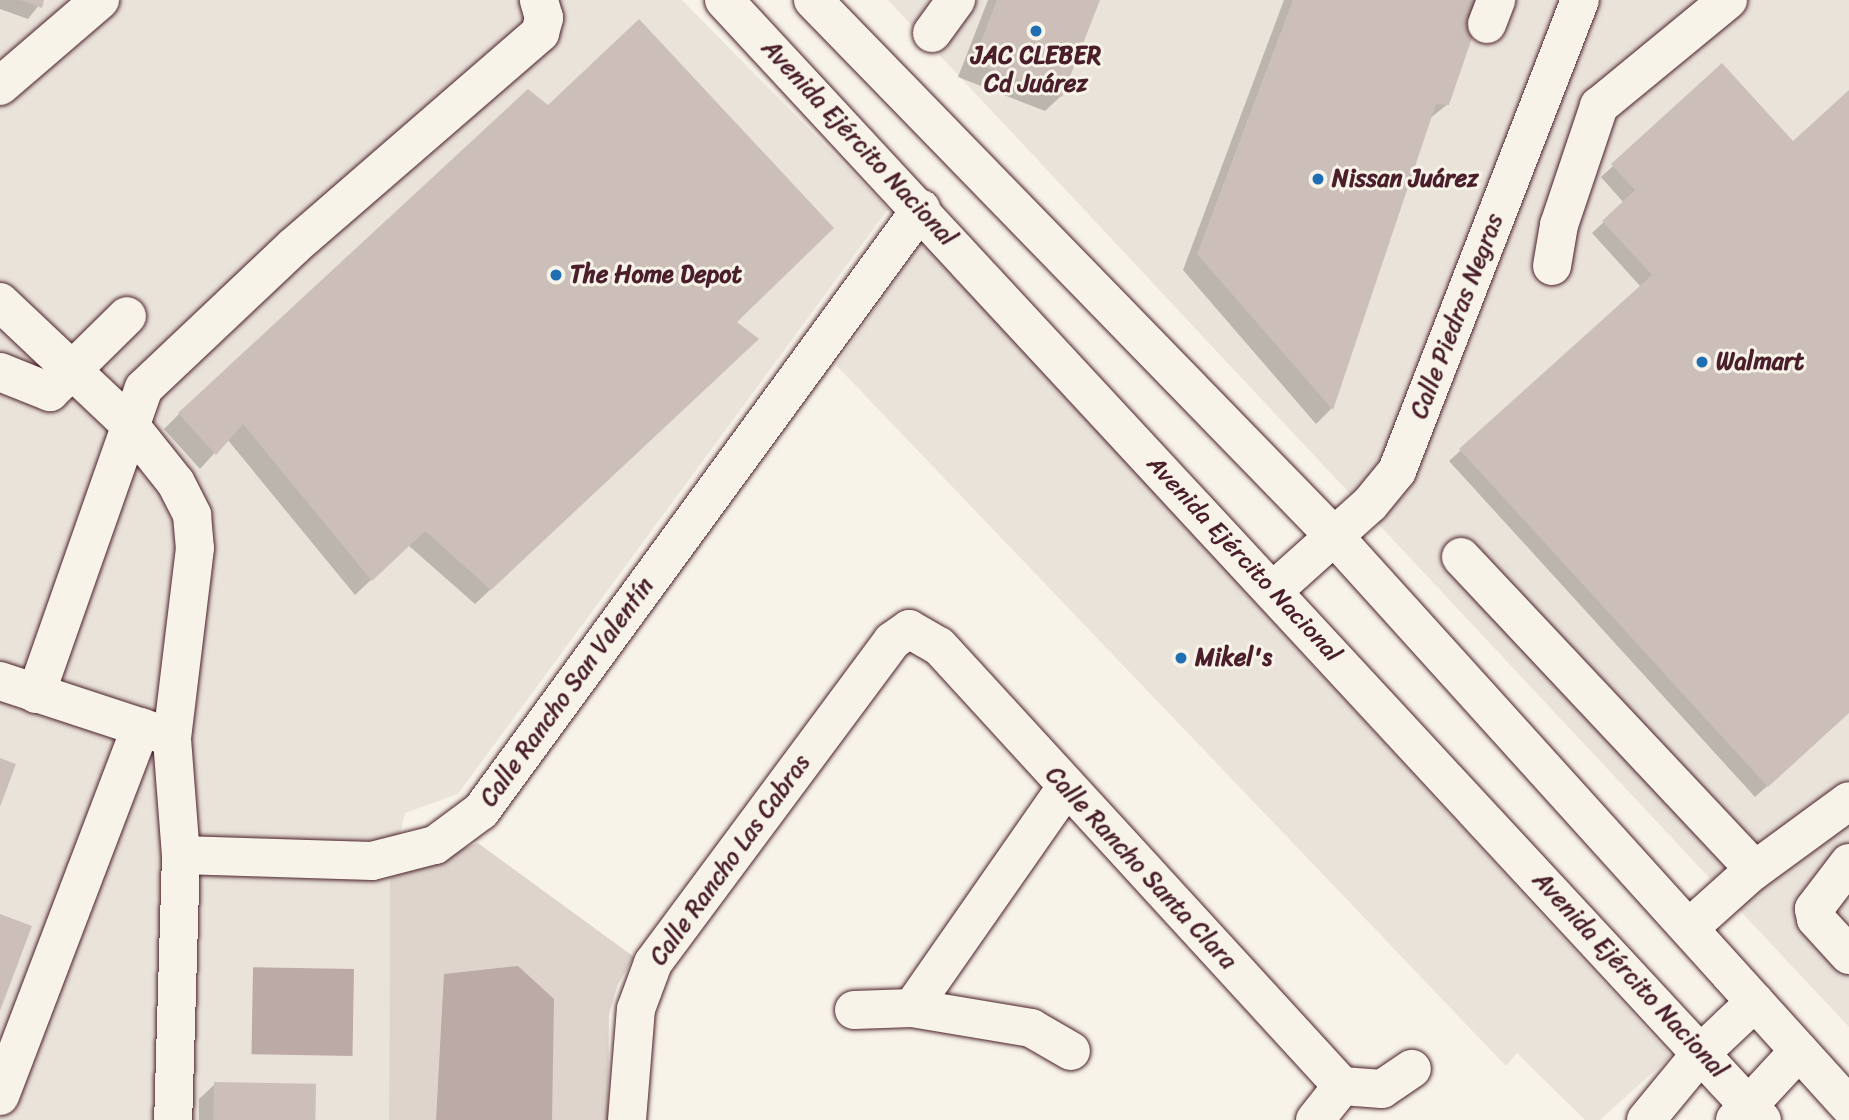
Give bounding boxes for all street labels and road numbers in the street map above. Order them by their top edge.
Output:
street label: Avenida Ejército Nacional [756,34,962,252]
street label: Calle Piedras Negras [1405,210,1509,422]
street label: Avenida Ejército Nacional [1141,450,1347,668]
street label: Calle Rancho San Valentín [475,573,659,811]
street label: Calle Rancho Las Cabras [644,749,816,971]
street label: Calle Rancho Santa Clara [1040,761,1242,975]
street label: Avenida Ejército Nacional [1527,866,1733,1084]

